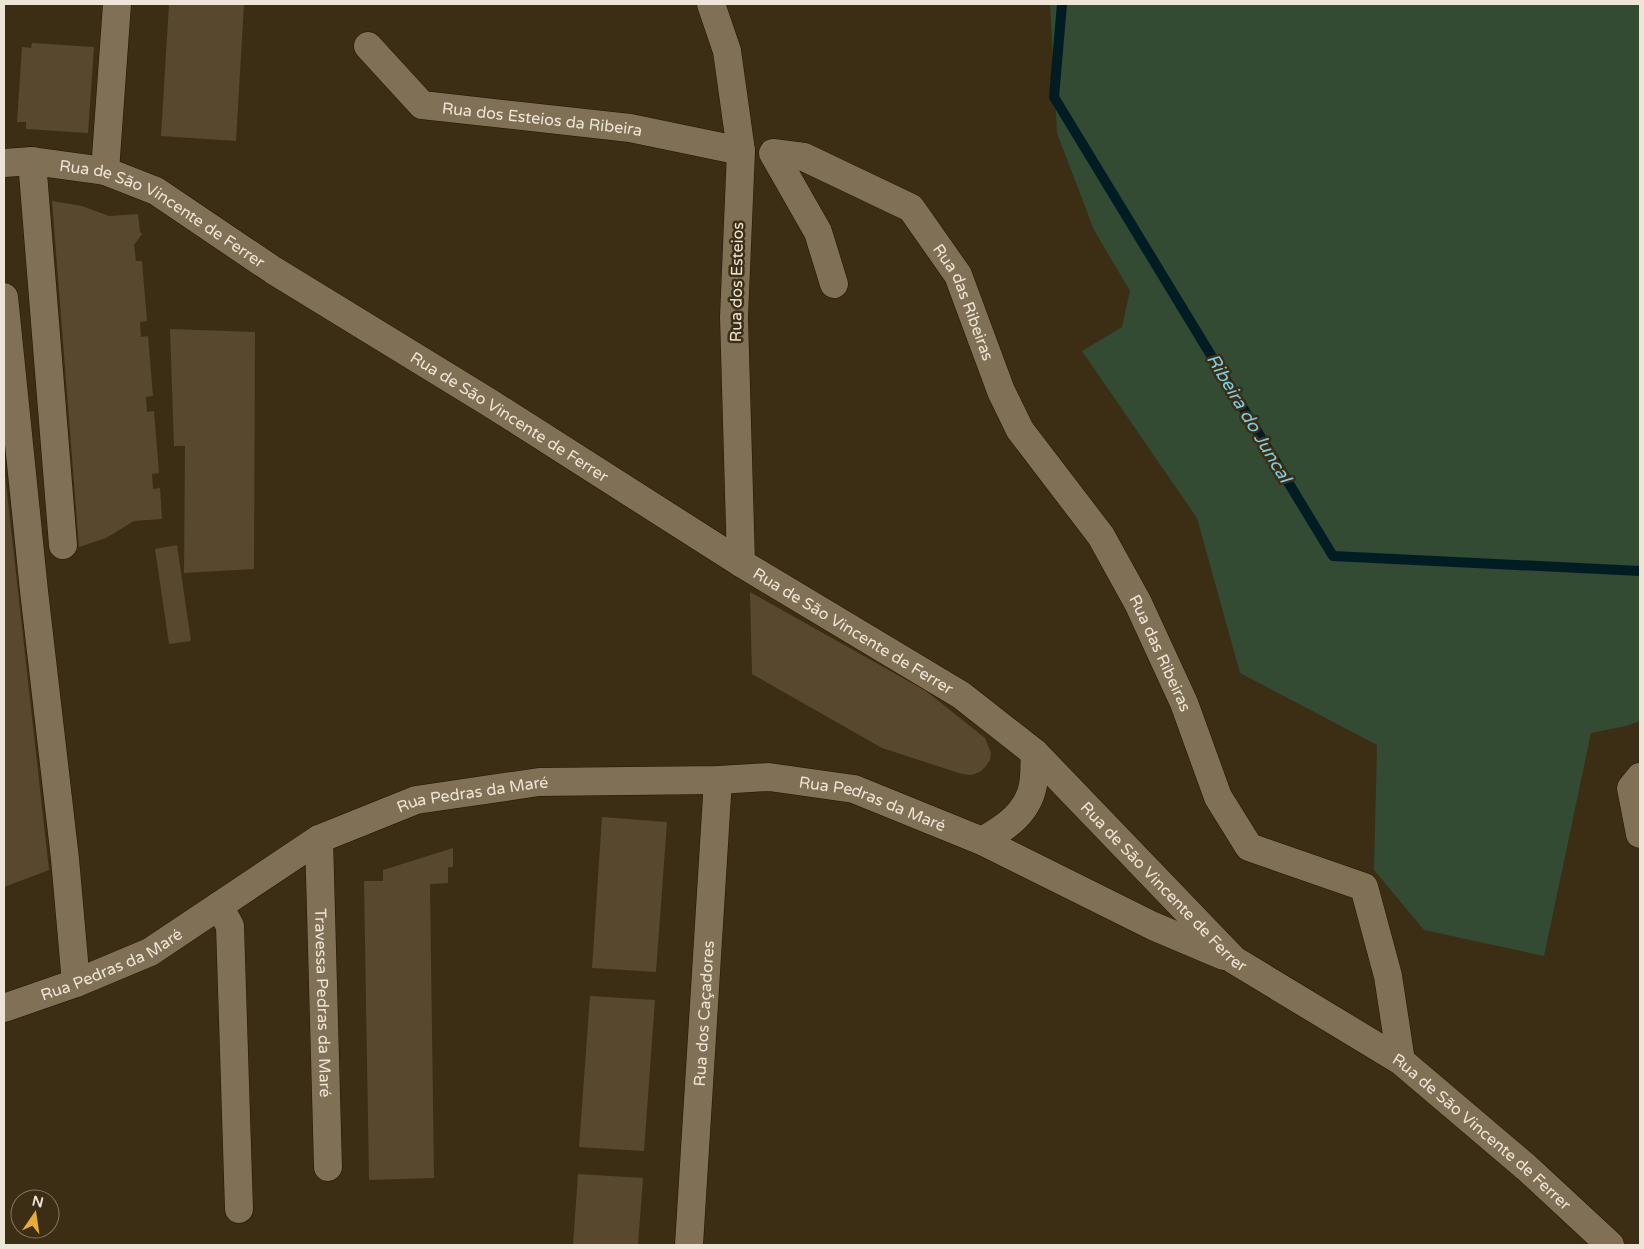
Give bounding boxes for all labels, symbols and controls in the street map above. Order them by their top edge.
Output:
street label: Rua dos Esteios da Ribeira [441,98,644,141]
street label: Rua de São Vincente de Ferrer [58,156,269,273]
street label: Rua dos Esteios [726,222,748,342]
street label: Rua das Ribeiras [928,240,998,364]
street label: Rua de São Vincente de Ferrer [406,348,613,487]
water label: Ribeira do Juncal [1202,350,1297,489]
street label: Rua de São Vincente de Ferrer [749,564,957,700]
street label: Rua das Ribeiras [1124,591,1195,715]
street label: Rua Pedras da Maré [798,772,948,836]
street label: Rua Pedras da Maré [394,773,548,818]
street label: Rua de São Vincente de Ferrer [1076,798,1251,977]
street label: Travessa Pedras da Maré [310,908,335,1098]
street label: Rua Pedras da Maré [38,924,186,1006]
street label: Rua dos Caçadores [690,940,719,1087]
street label: Rua de São Vincente de Ferrer [1389,1049,1576,1215]
north arrow [10,1189,60,1239]
text: N [30,1192,45,1211]

